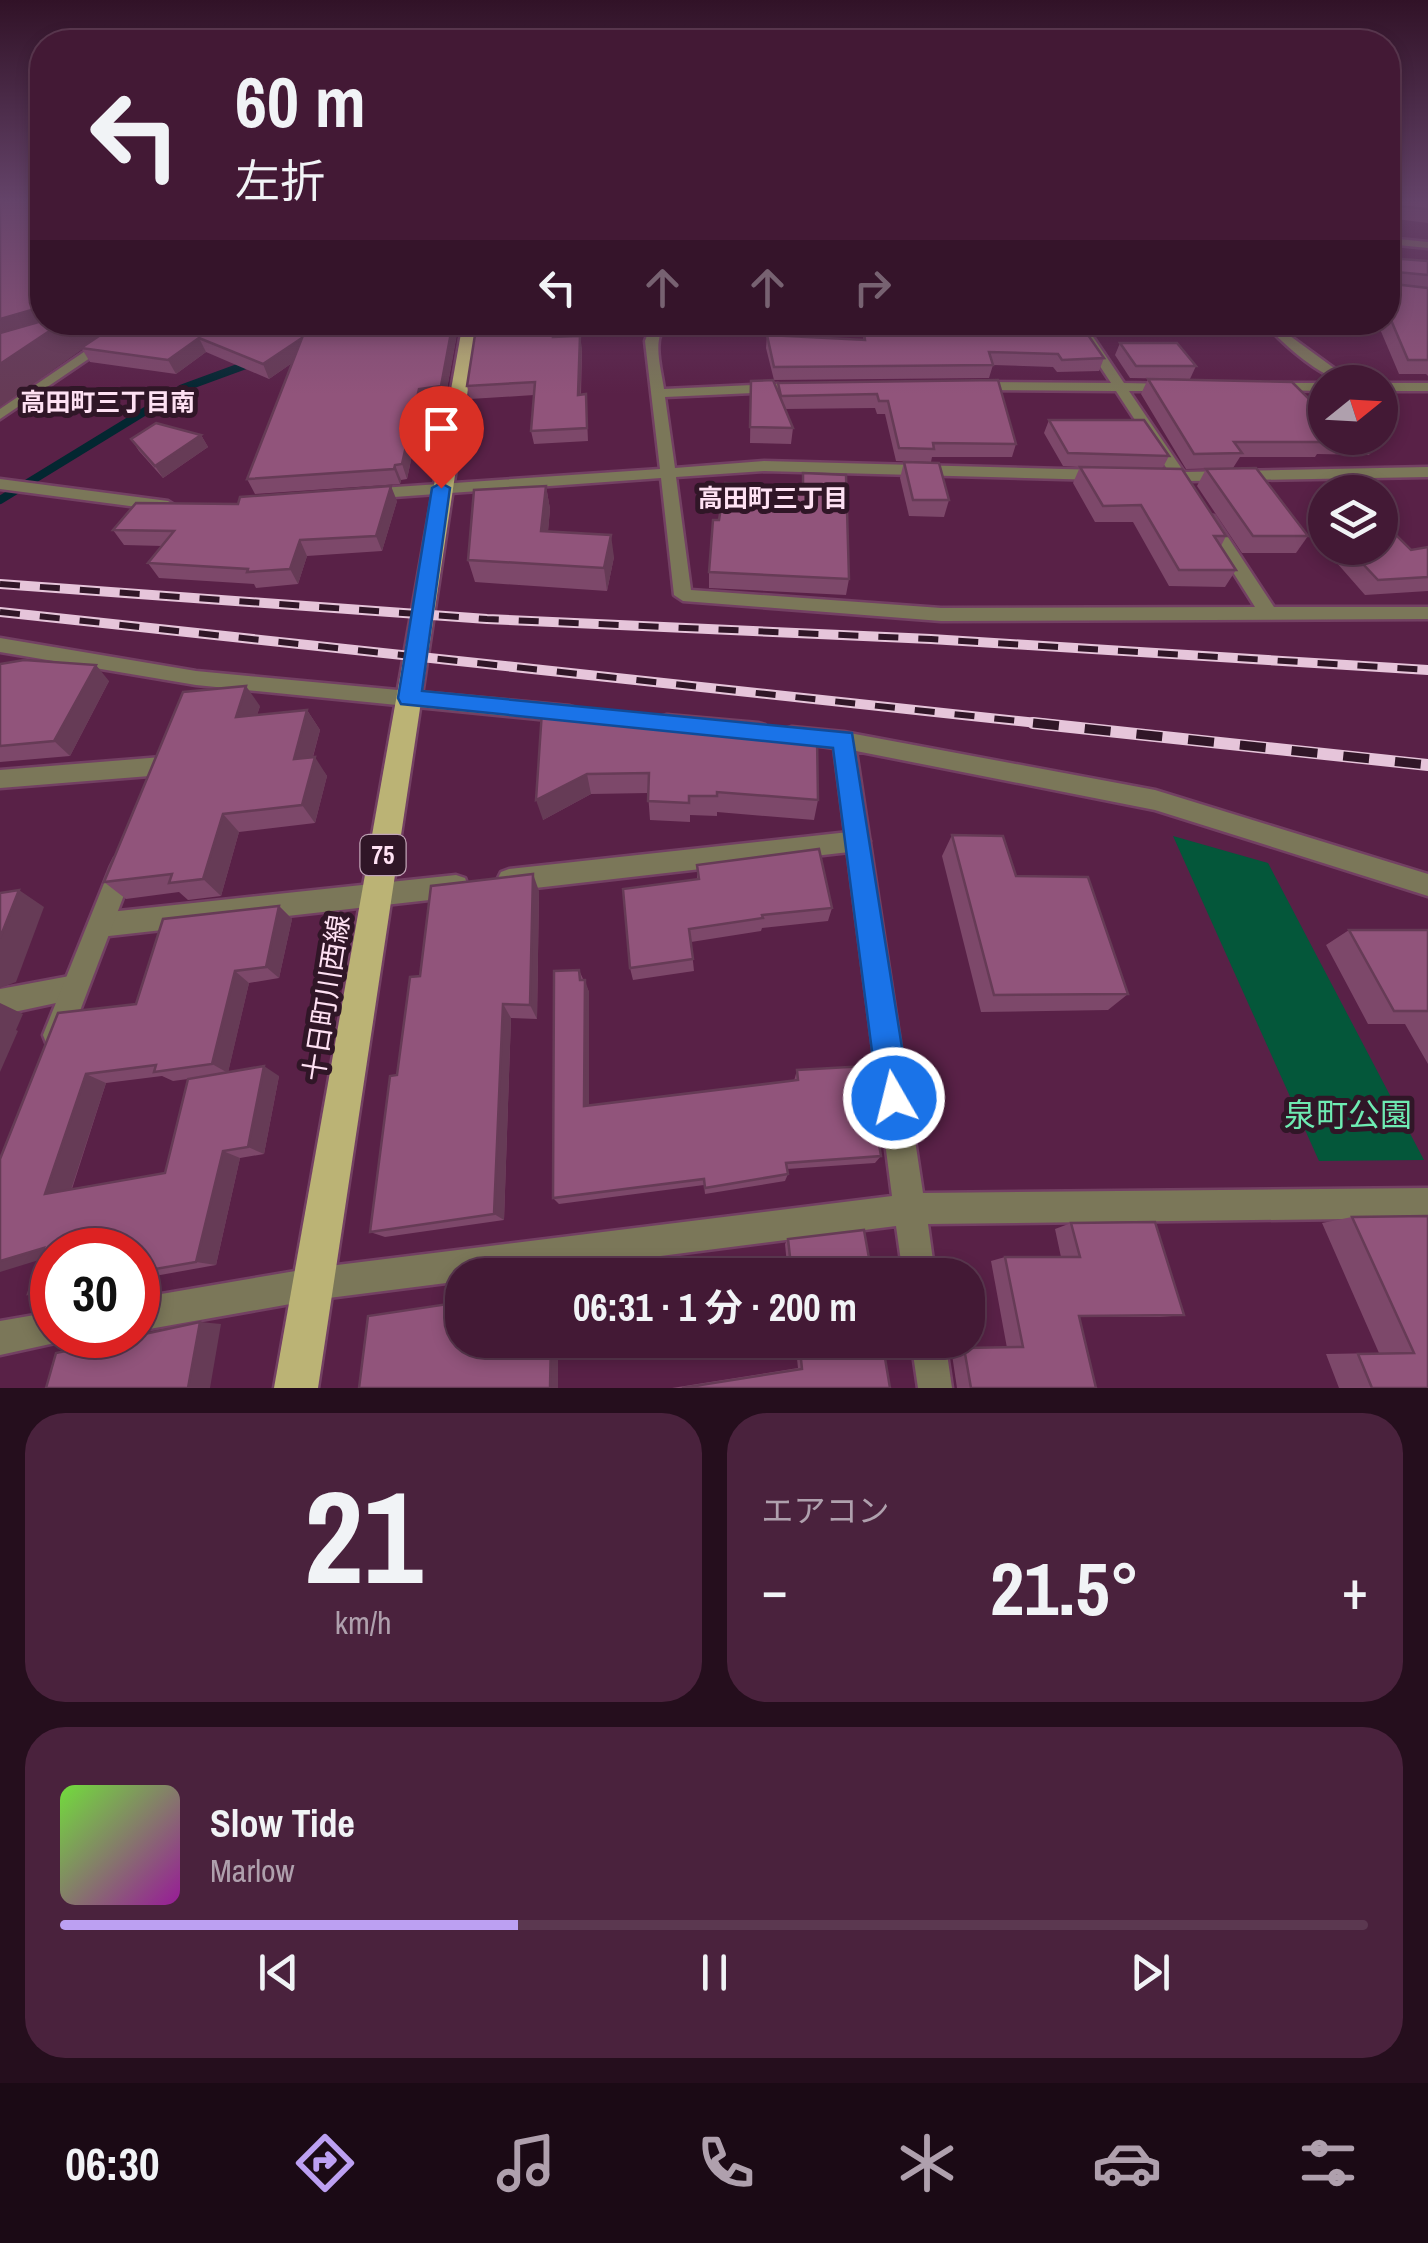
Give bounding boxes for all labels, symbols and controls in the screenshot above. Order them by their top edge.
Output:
text: 60 m [235,55,366,149]
icon: left [70,70,200,200]
text: 左折 [235,150,325,211]
icon: left [530,260,585,315]
icon: ahead [635,260,690,315]
icon: ahead [740,260,795,315]
icon: right [845,260,900,315]
north arrow [1308,365,1398,455]
map controls [1308,365,1398,565]
district label: 高田町三丁目南 [20,385,196,419]
pin [399,386,484,489]
icon: arrive [414,401,469,456]
button: layers [1308,475,1398,565]
district label: 高田町三丁目 [698,481,848,515]
road number: 75 [360,835,406,875]
street label: 十日町川西線 [294,912,358,1084]
position arrow [842,1046,946,1150]
park label: 泉町公園 [1284,1093,1412,1136]
speed limit sign: 30 [30,1228,160,1358]
text: 06:31 · 1 分 · 200 m [573,1282,857,1333]
text: 21 [304,1448,423,1624]
text: エアコン [762,1489,890,1532]
text: 21.5° [990,1537,1140,1638]
text: − [762,1552,788,1626]
text: + [1342,1552,1368,1626]
text: km/h [335,1601,392,1644]
text: Slow Tide [210,1798,355,1849]
text: Marlow [210,1849,295,1892]
icon: previous [251,1945,306,2000]
icon: pause [687,1945,742,2000]
icon: next [1123,1945,1178,2000]
icon: directions [290,2128,360,2198]
icon: music [491,2128,561,2198]
icon: phone [691,2128,761,2198]
icon: climate [892,2128,962,2198]
icon: car [1092,2128,1162,2198]
icon: filters [1293,2128,1363,2198]
text: 06:30 [65,2133,160,2194]

